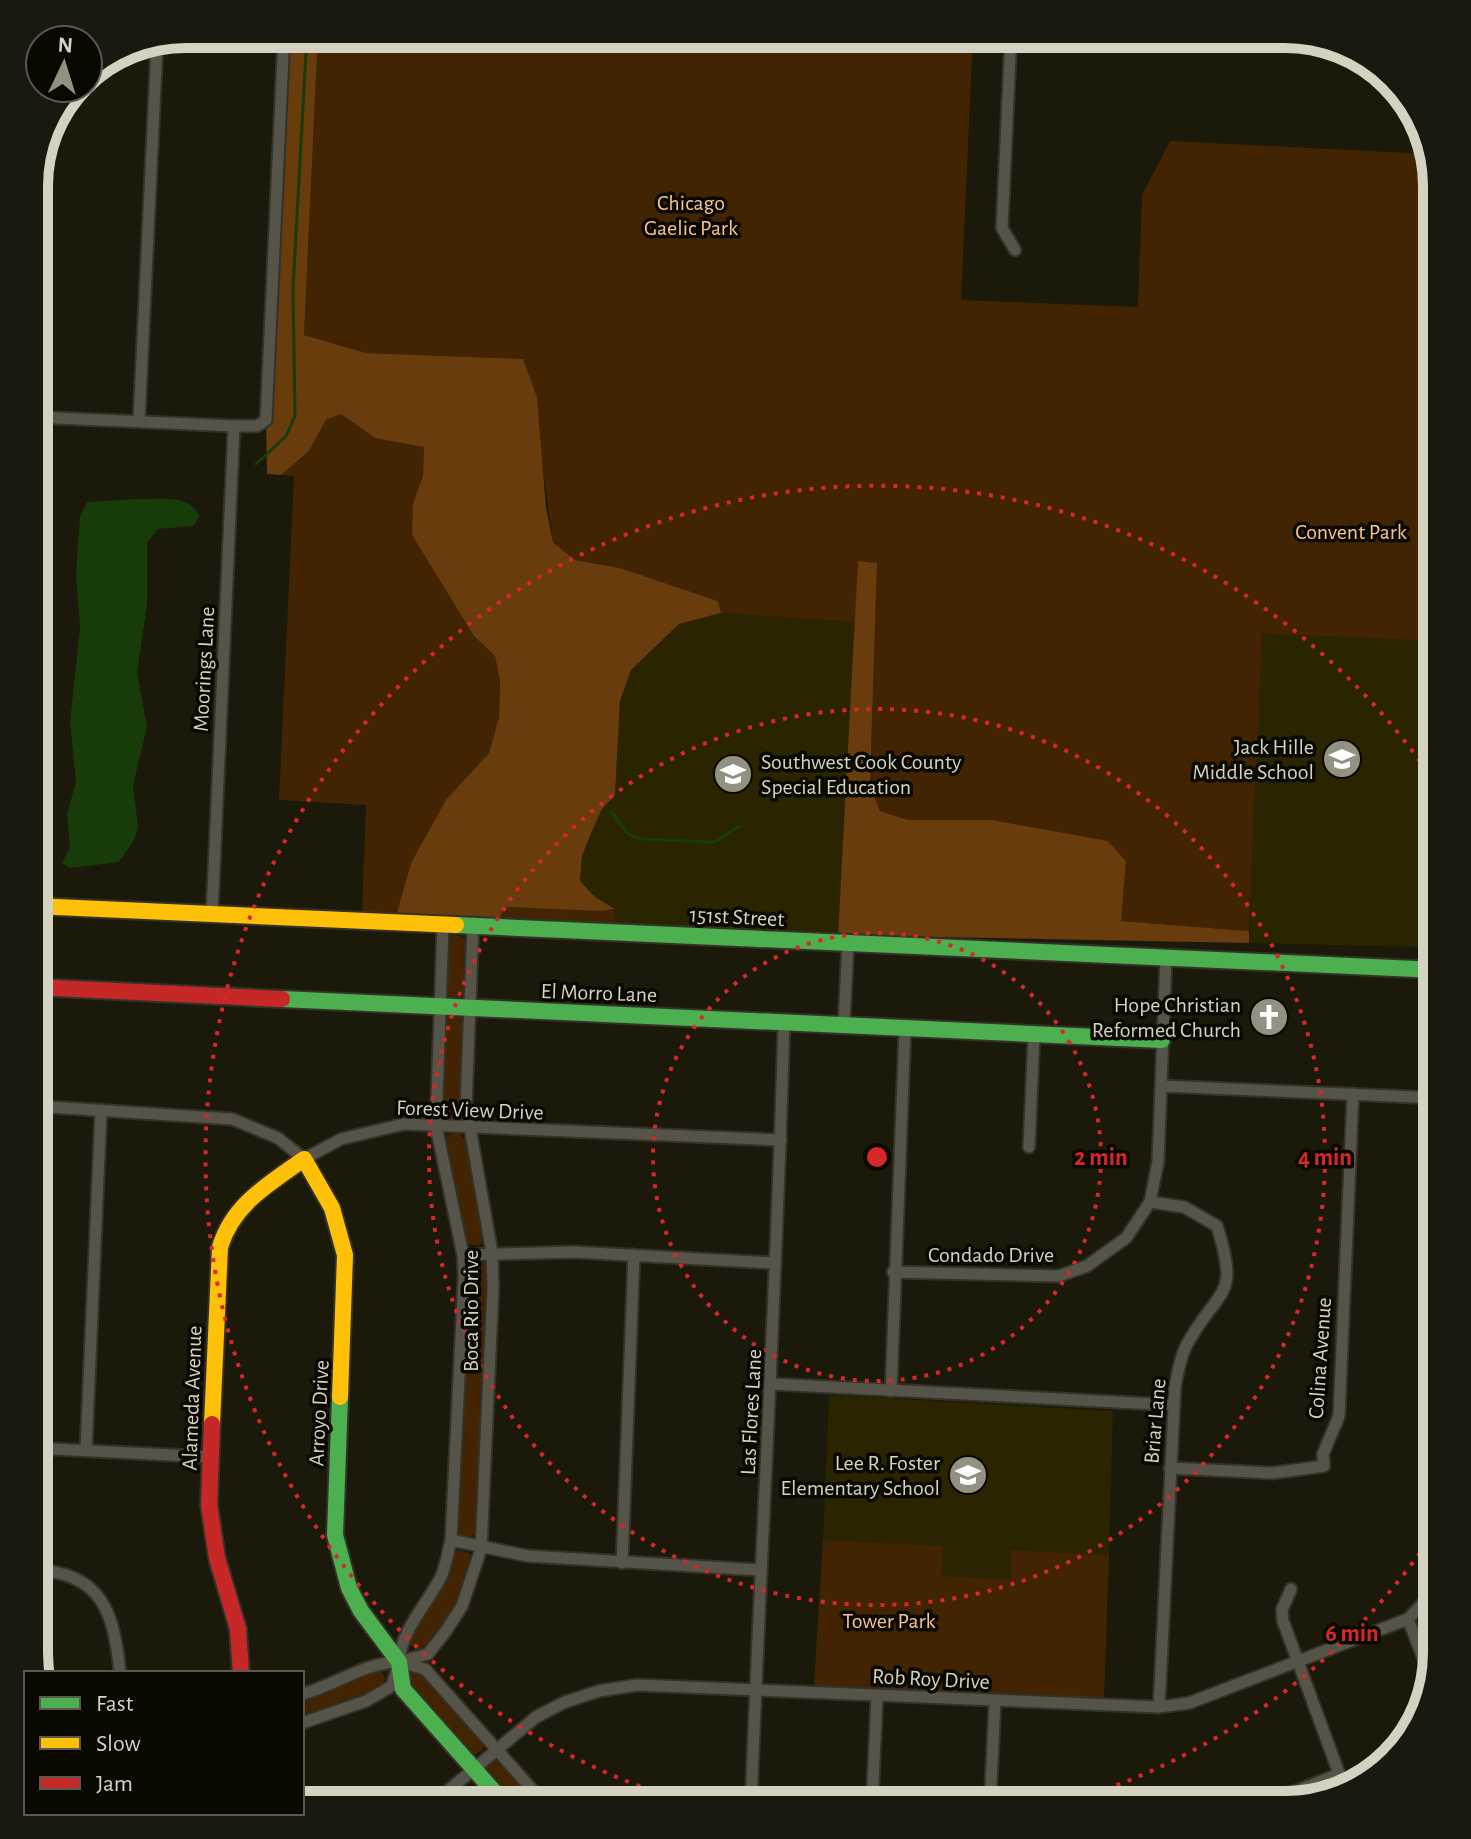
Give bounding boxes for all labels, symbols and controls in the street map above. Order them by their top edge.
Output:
north arrow [24,24,104,104]
text: N [57,34,74,57]
park label: Chicago Gaelic Park [644,192,738,239]
park label: Convent Park [1295,521,1407,543]
street label: Moorings Lane [190,606,218,732]
place label: Jack Hille Middle School [1192,736,1314,783]
school or university icon: Jack Hille Middle School [1321,738,1363,780]
place label: Southwest Cook County Special Education [761,751,962,798]
school or university icon: Southwest Cook County Special Education [712,753,754,795]
street label: 151st Street [689,904,785,930]
street label: El Morro Lane [540,980,657,1006]
place label: Hope Christian Reformed Church [1092,994,1241,1041]
church icon: Hope Christian Reformed Church [1248,996,1290,1038]
street label: Forest View Drive [396,1096,544,1124]
centre of rings [863,1143,891,1171]
text: 2 min [1074,1146,1128,1170]
text: 4 min [1298,1146,1352,1170]
street label: Condado Drive [928,1244,1054,1266]
street label: Boca Rio Drive [460,1250,482,1372]
street label: Colina Avenue [1305,1297,1335,1420]
street label: Alameda Avenue [178,1325,206,1471]
street label: Las Flores Lane [737,1348,765,1476]
street label: Arroyo Drive [305,1359,333,1467]
street label: Briar Lane [1140,1378,1170,1465]
place label: Lee R. Foster Elementary School [780,1452,940,1499]
school or university icon: Lee R. Foster Elementary School [947,1454,989,1496]
park label: Tower Park [842,1610,936,1632]
text: 6 min [1325,1622,1379,1646]
street label: Rob Roy Drive [872,1665,990,1693]
legend [24,1671,304,1815]
text: Fast [96,1692,134,1716]
text: Slow [96,1732,141,1756]
text: Jam [96,1772,133,1796]

